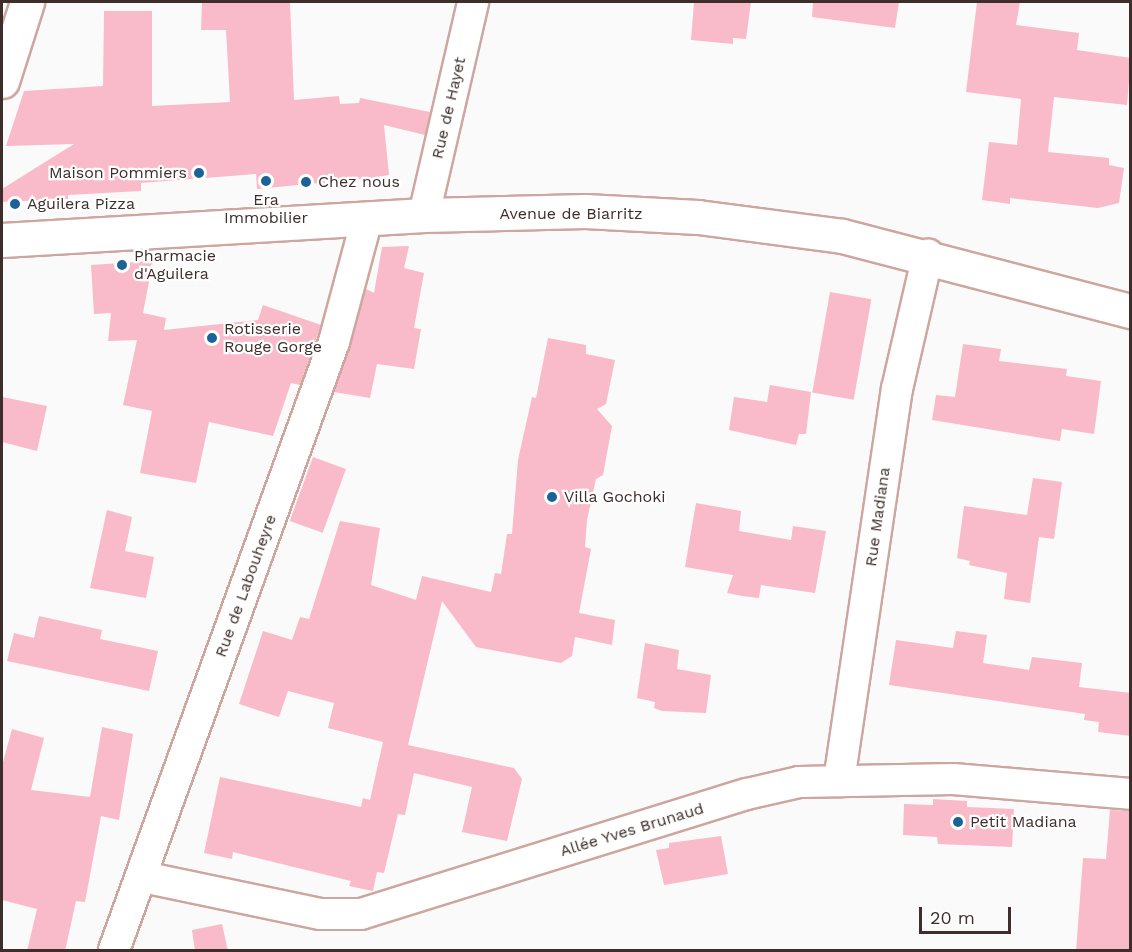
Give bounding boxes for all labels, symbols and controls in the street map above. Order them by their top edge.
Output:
street label: Rue de Hayet [428,55,470,161]
place label: Maison Pommiers [49,163,187,183]
marker: Maison Pommiers [192,166,206,180]
place label: Chez nous [318,172,400,192]
marker: Era Immobilier [259,174,273,188]
marker: Chez nous [299,175,313,189]
place label: Era Immobilier [224,190,308,228]
place label: Aguilera Pizza [27,194,135,214]
marker: Aguilera Pizza [8,197,22,211]
street label: Avenue de Biarritz [499,204,643,224]
place label: Pharmacie d'Aguilera [134,246,216,284]
marker: Pharmacie d'Aguilera [115,258,129,272]
place label: Rotisserie Rouge Gorge [224,319,322,357]
marker: Rotisserie Rouge Gorge [205,331,219,345]
street label: Rue Madiana [862,466,894,568]
place label: Villa Gochoki [564,487,666,507]
marker: Villa Gochoki [545,490,559,504]
street label: Rue de Labouheyre [211,512,281,660]
street label: Allée Yves Brunaud [557,799,707,861]
place label: Petit Madiana [970,812,1077,832]
marker: Petit Madiana [951,815,965,829]
scale bar [922,895,1014,933]
text: 20 m [930,907,975,928]

